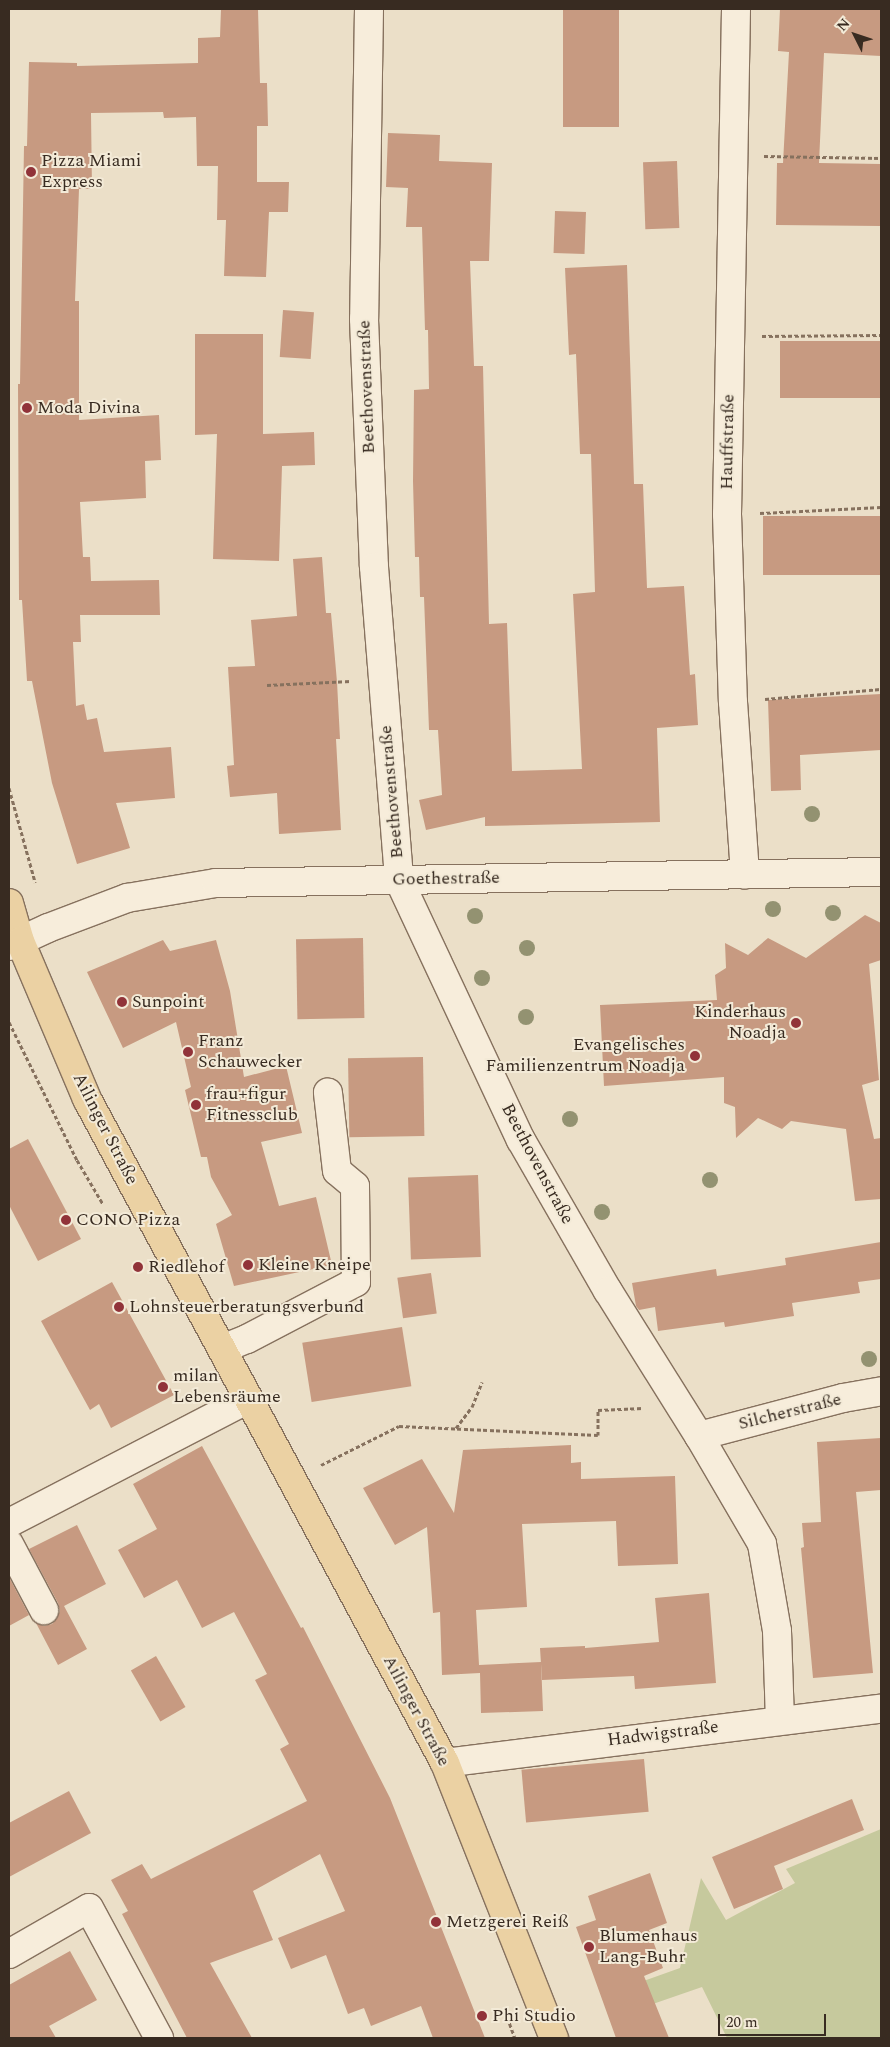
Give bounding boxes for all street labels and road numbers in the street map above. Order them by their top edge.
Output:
street label: Beethovenstraße [354,320,380,454]
street label: Hauffstraße [716,394,740,490]
street label: Beethovenstraße [375,724,409,860]
street label: Goethestraße [392,867,500,891]
street label: Ailinger Straße [68,1070,142,1188]
street label: Beethovenstraße [496,1100,578,1228]
street label: Silcherstraße [736,1389,844,1435]
street label: Ailinger Straße [378,1652,454,1770]
street label: Hadwigstraße [606,1716,720,1752]

